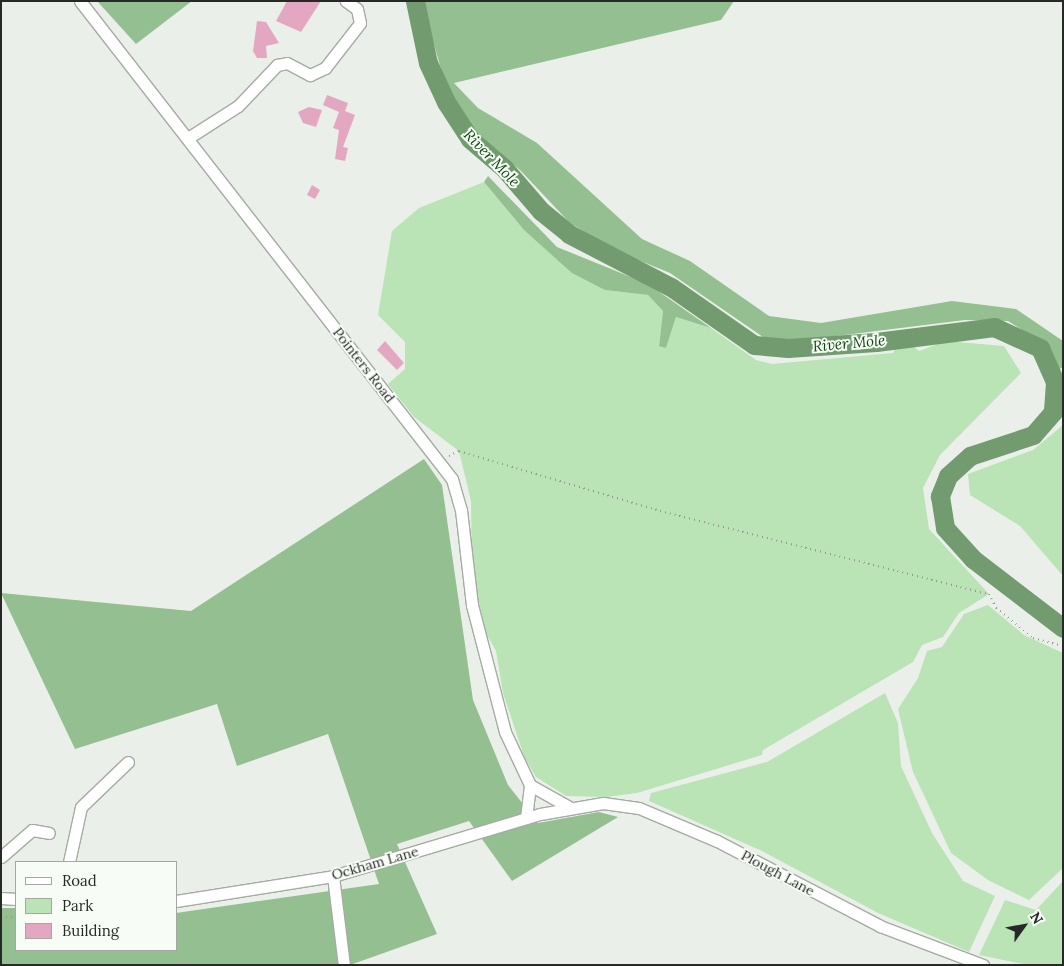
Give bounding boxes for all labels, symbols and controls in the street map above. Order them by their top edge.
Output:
water label: River Mole [460,126,524,190]
street label: Pointers Road [330,324,398,406]
water label: River Mole [812,331,886,355]
street label: Ockham Lane [330,843,420,883]
street label: Plough Lane [738,847,818,899]
legend [15,861,178,951]
text: Road [62,871,97,890]
text: Park [62,896,93,915]
north arrow [999,901,1049,951]
text: N [1026,909,1047,927]
text: Building [62,921,119,940]

